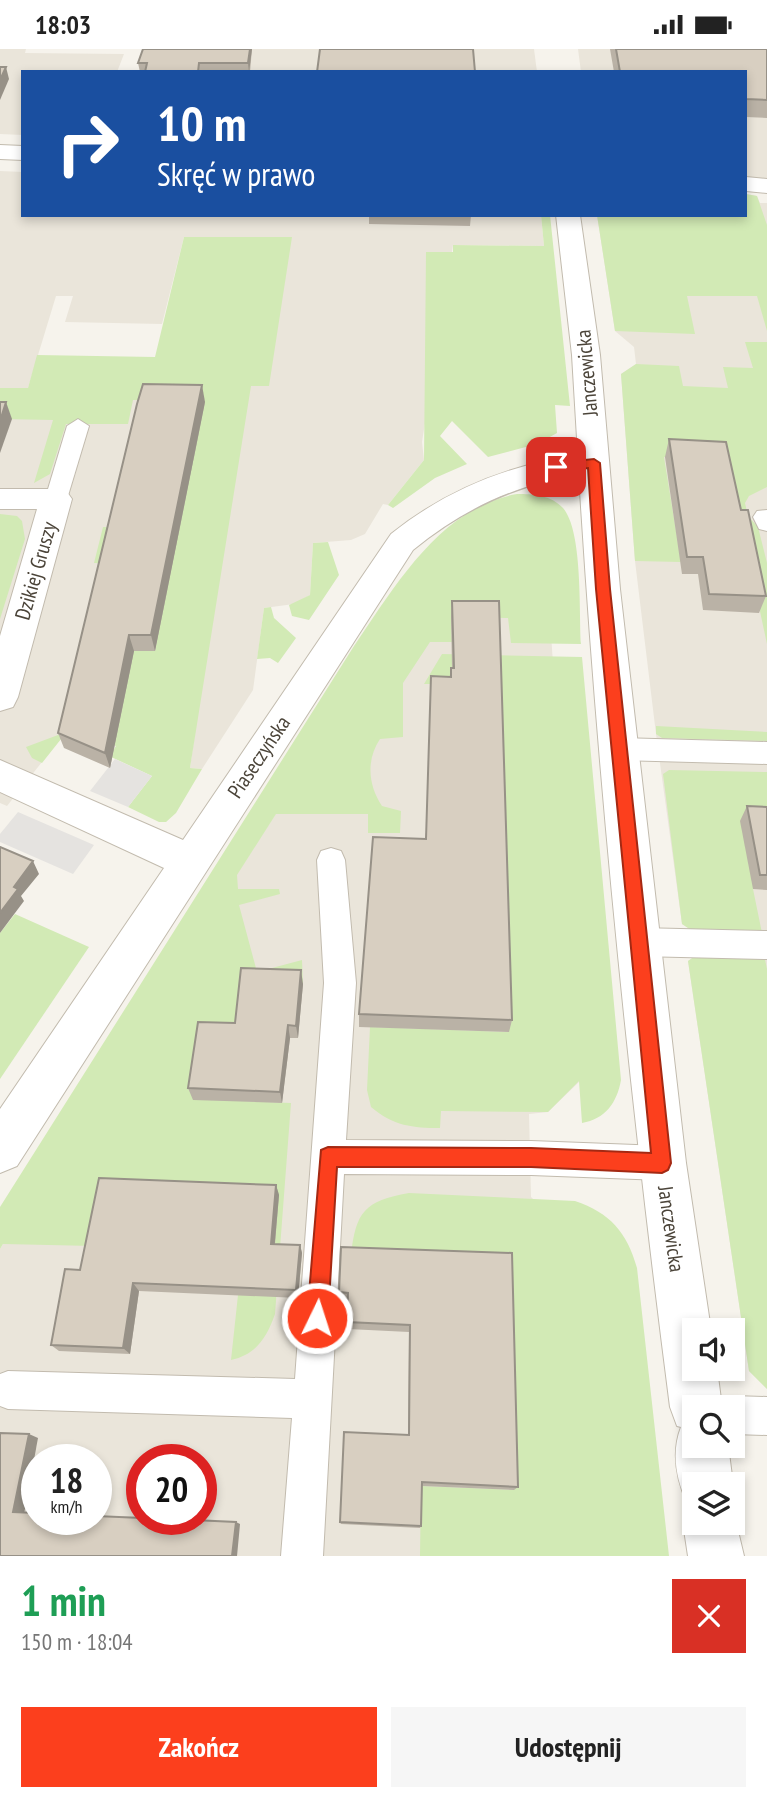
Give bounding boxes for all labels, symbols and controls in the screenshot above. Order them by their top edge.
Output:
text: 18:03 [35,8,91,41]
text: 10 m [157,91,246,155]
icon: right [42,98,133,189]
text: Skręć w prawo [157,153,315,195]
street label: Janczewicka [569,329,604,418]
pin [526,437,586,497]
icon: arrive [537,448,575,486]
street label: Dzikiej Gruszy [9,519,62,623]
street label: Piaseczyńska [221,710,296,803]
street label: Janczewicka [652,1183,691,1274]
position arrow [280,1281,354,1355]
map controls [682,1318,745,1535]
button: sound [682,1318,745,1381]
button: search [682,1395,745,1458]
speed limit sign: 20 [126,1444,217,1535]
text: 18 [50,1457,83,1503]
button: layers [682,1472,745,1535]
text: km/h [51,1495,82,1518]
text: 1 min [21,1573,106,1628]
button: close [672,1579,746,1653]
text: 150 m · 18:04 [21,1627,133,1656]
button: Zakończ [21,1707,377,1787]
button: Udostępnij [391,1707,746,1787]

